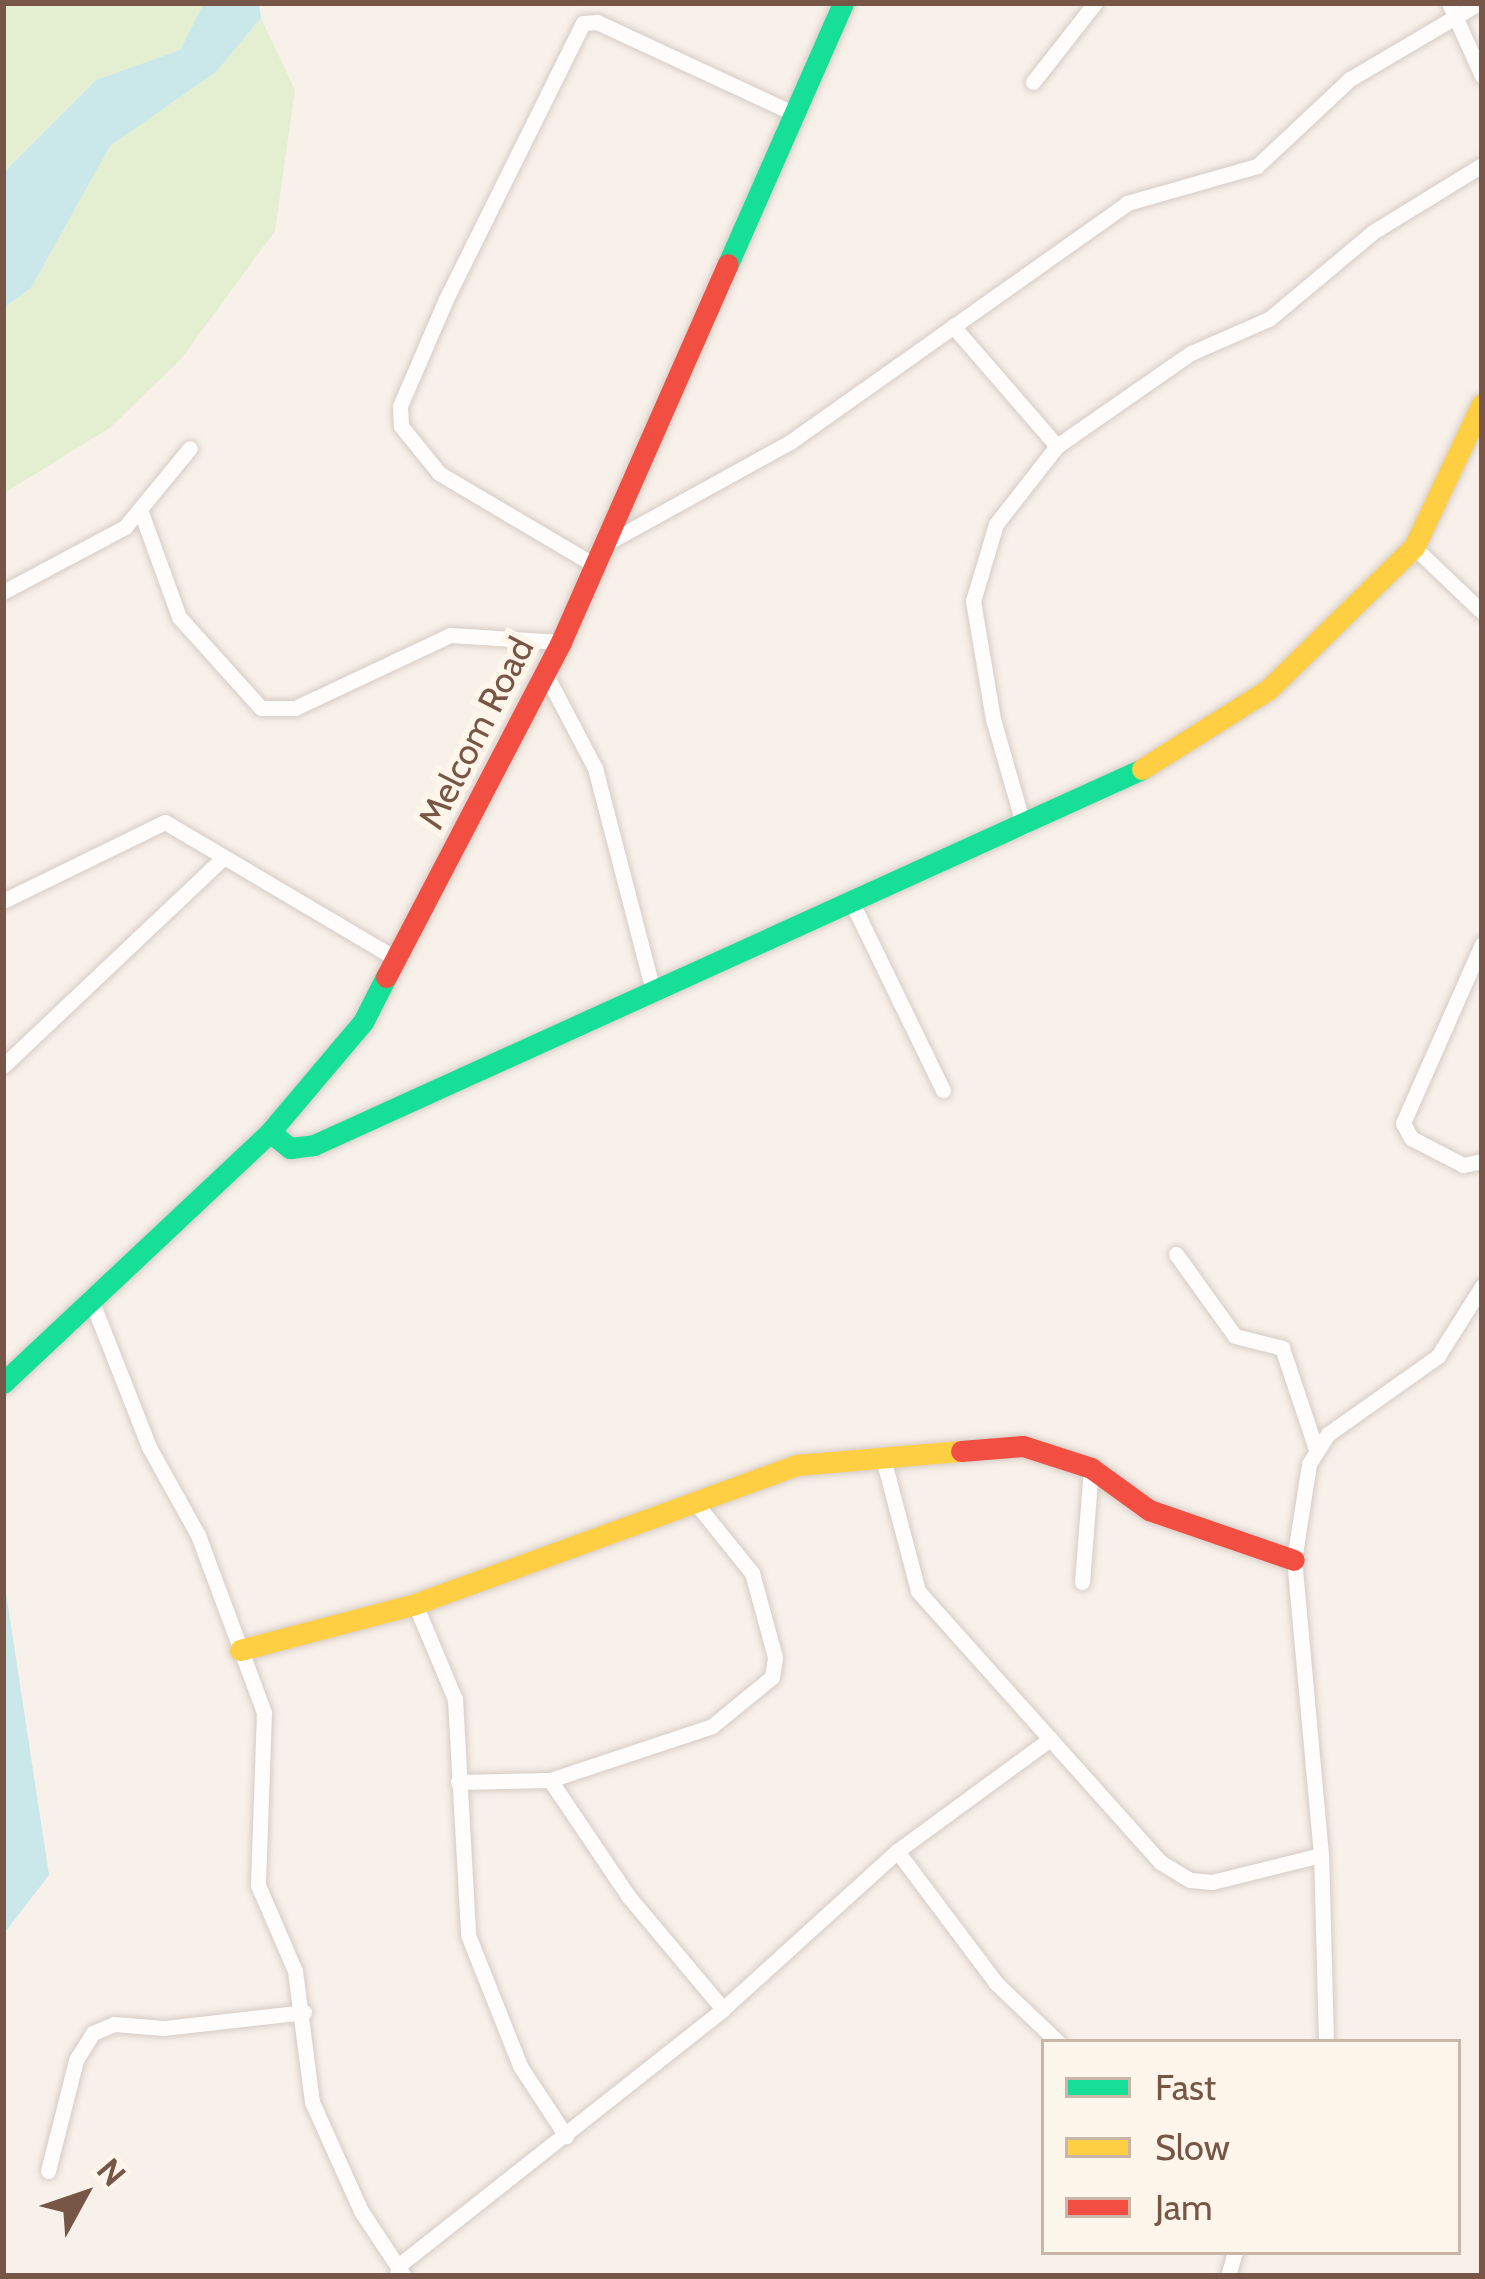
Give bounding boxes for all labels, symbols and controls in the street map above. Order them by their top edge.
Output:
street label: Melcom Road [409,630,543,836]
legend [1041,2039,1461,2255]
text: Fast [1155,2065,1216,2109]
text: Slow [1155,2125,1230,2169]
north arrow [24,2135,144,2255]
text: N [89,2150,134,2194]
text: Jam [1155,2185,1213,2229]

